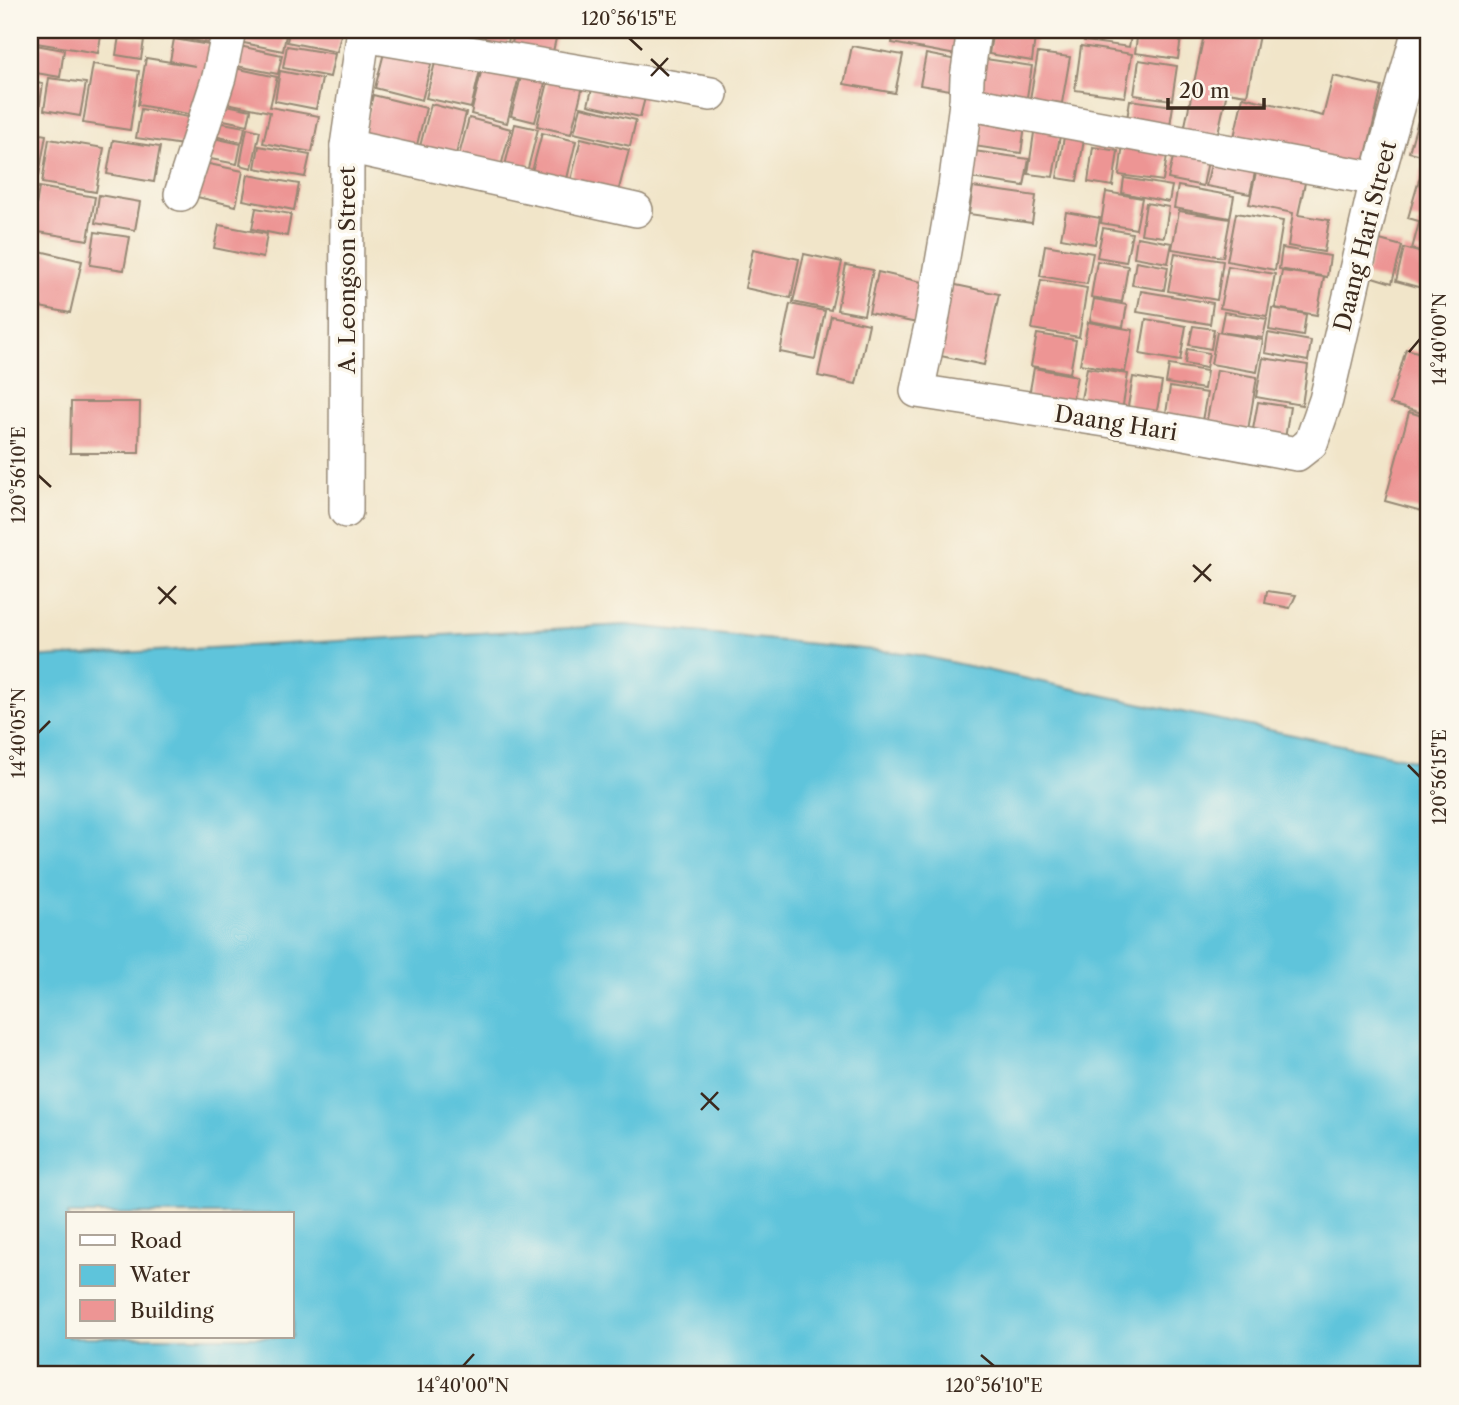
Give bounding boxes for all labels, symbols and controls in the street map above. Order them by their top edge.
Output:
text: 120°56'15"E [581,8,677,30]
scale bar [1168,66,1265,110]
text: 20 m [1179,78,1230,103]
street label: Daang Hari Street [1328,138,1402,334]
street label: A. Leongson Street [333,166,361,375]
text: 14°40'00"N [1429,293,1451,385]
street label: Daang Hari [1053,399,1179,447]
text: 120°56'10"E [8,426,30,524]
text: 14°40'05"N [8,687,30,778]
text: 120°56'15"E [1429,729,1451,825]
legend [66,1212,294,1338]
text: Road [130,1228,182,1253]
text: Water [129,1262,190,1287]
text: Building [130,1298,215,1323]
text: 14°40'00"N [417,1375,509,1397]
text: 120°56'10"E [945,1375,1043,1397]

